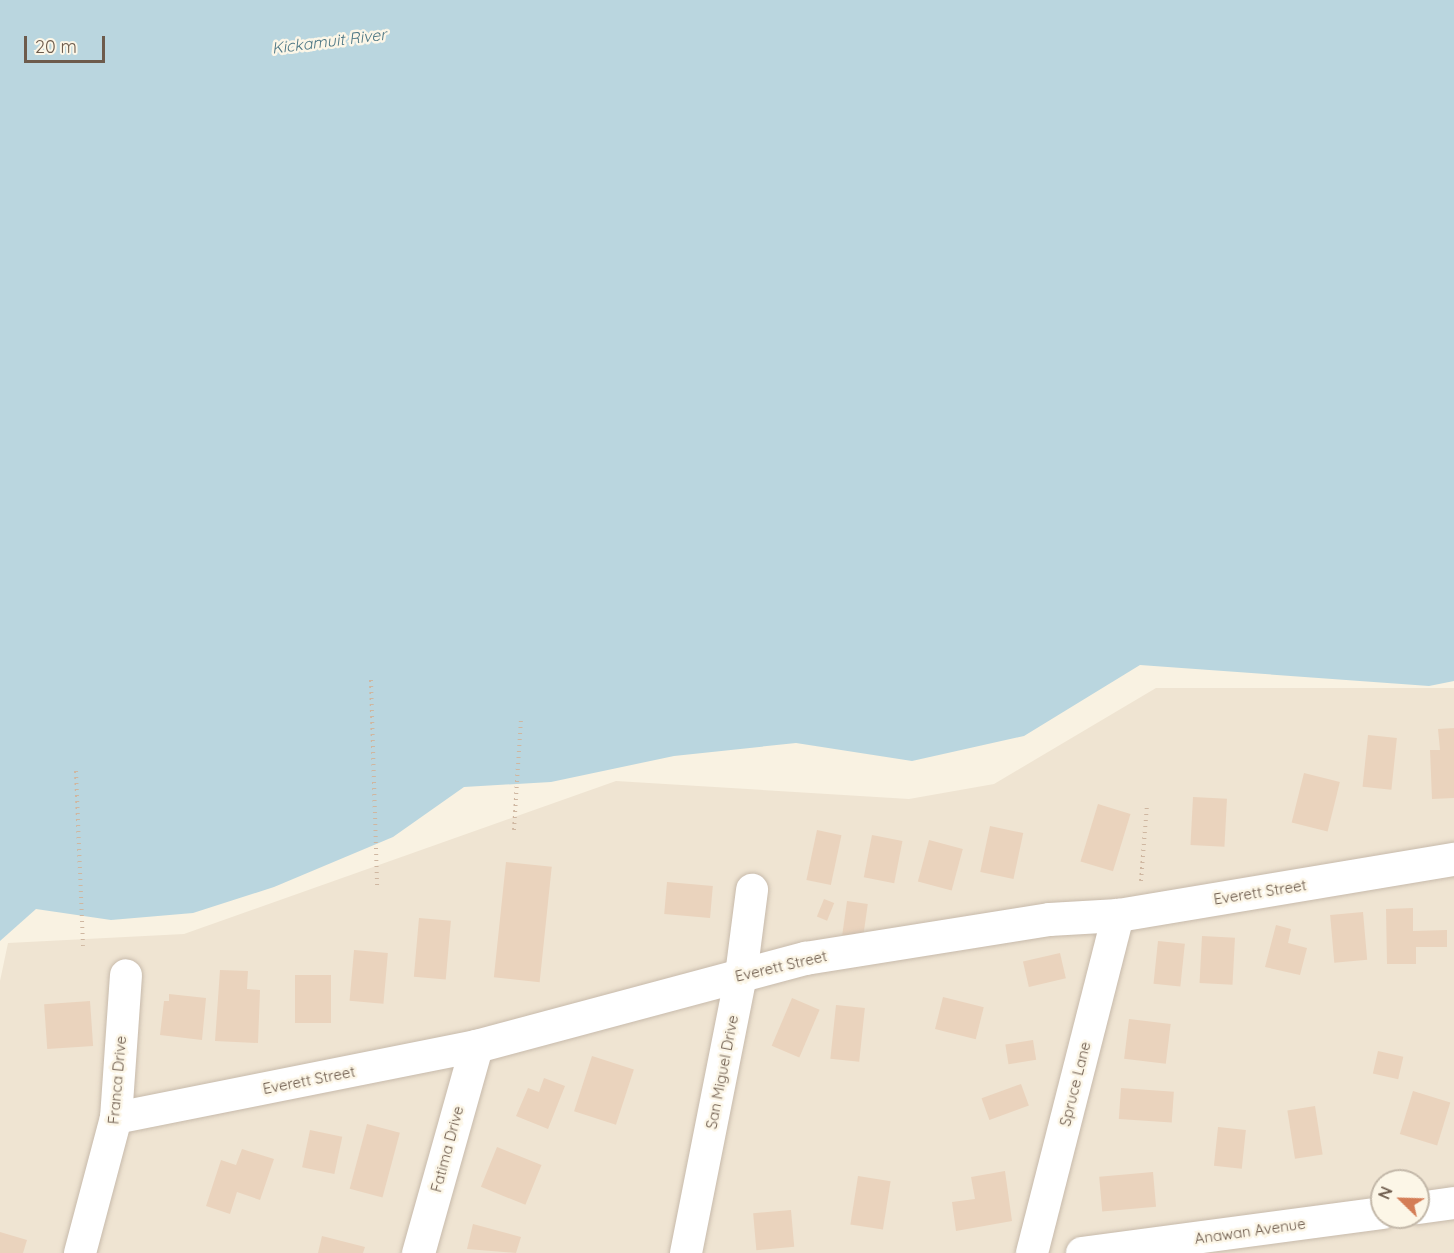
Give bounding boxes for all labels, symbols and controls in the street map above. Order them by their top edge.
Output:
scale bar [27,24,108,62]
water label: Kickamuit River [271,24,387,58]
text: 20 m [35,35,77,58]
street label: Everett Street [1212,876,1308,908]
street label: Everett Street [733,947,829,985]
street label: San Miguel Drive [702,1013,742,1131]
street label: Franca Drive [104,1035,130,1125]
street label: Spruce Lane [1056,1040,1094,1128]
street label: Everett Street [261,1062,357,1098]
street label: Fatima Drive [427,1104,467,1194]
north arrow [1370,1169,1430,1229]
text: N [1374,1183,1397,1202]
street label: Anawan Avenue [1193,1214,1307,1248]

